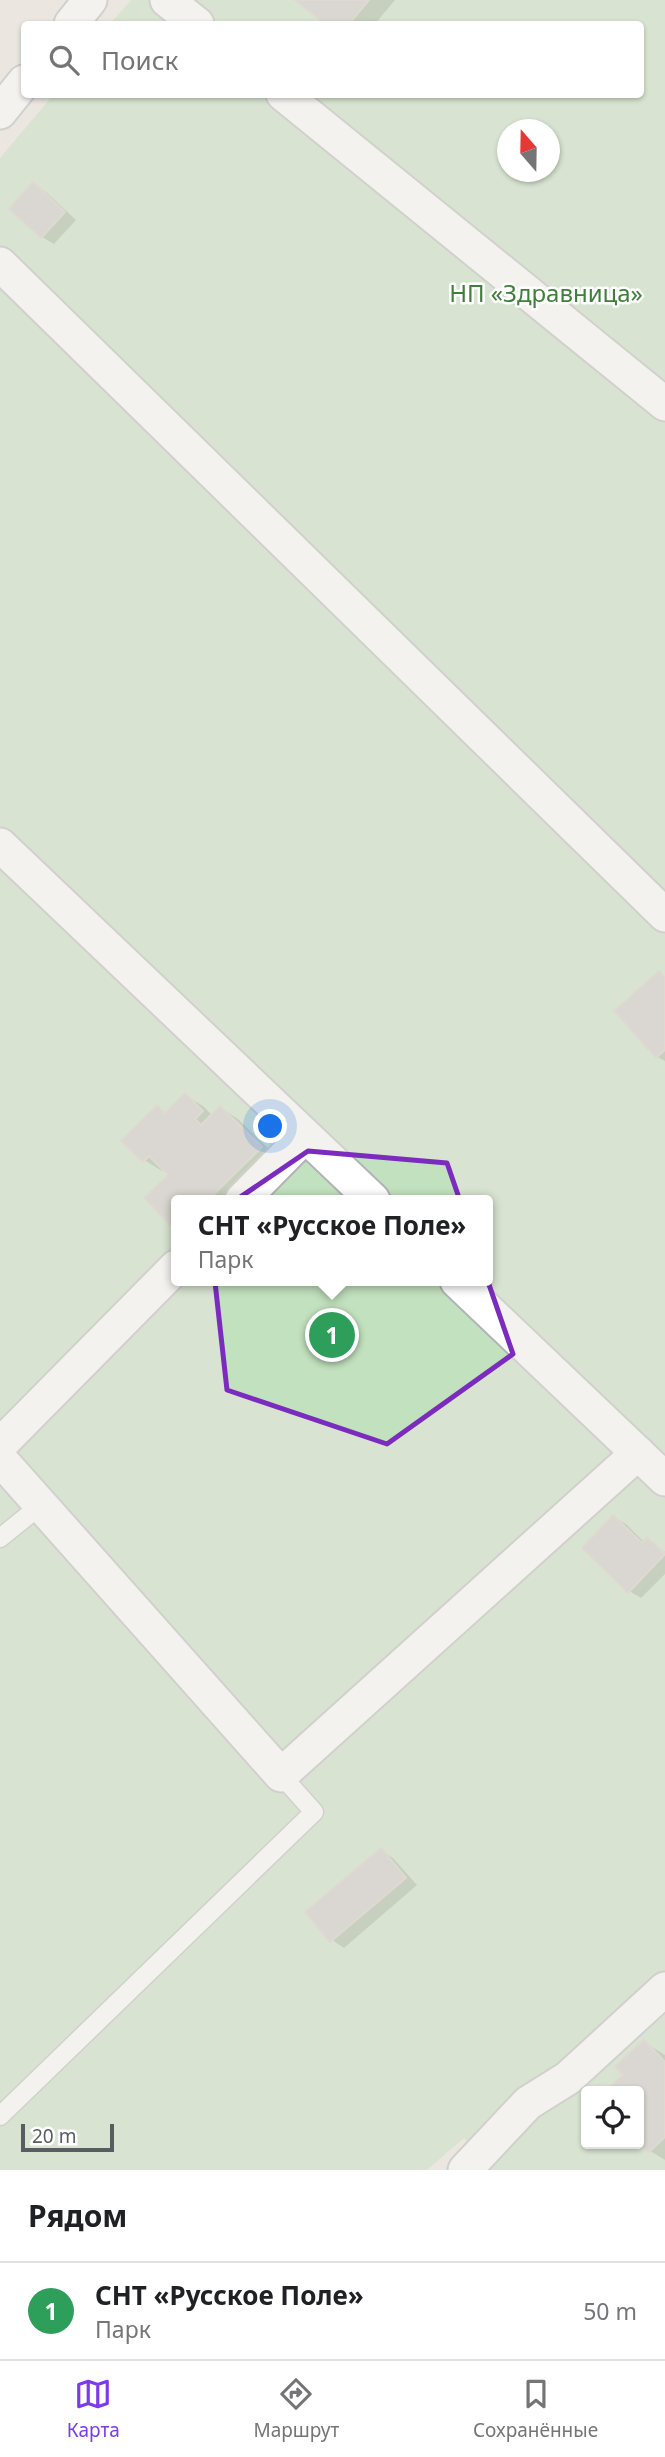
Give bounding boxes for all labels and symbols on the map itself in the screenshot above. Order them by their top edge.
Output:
north arrow [497,119,560,182]
park label: НП «Здравница» [449,276,643,309]
your location [253,1109,287,1143]
pin: 1 [309,1309,355,1361]
scale bar [21,2121,114,2153]

